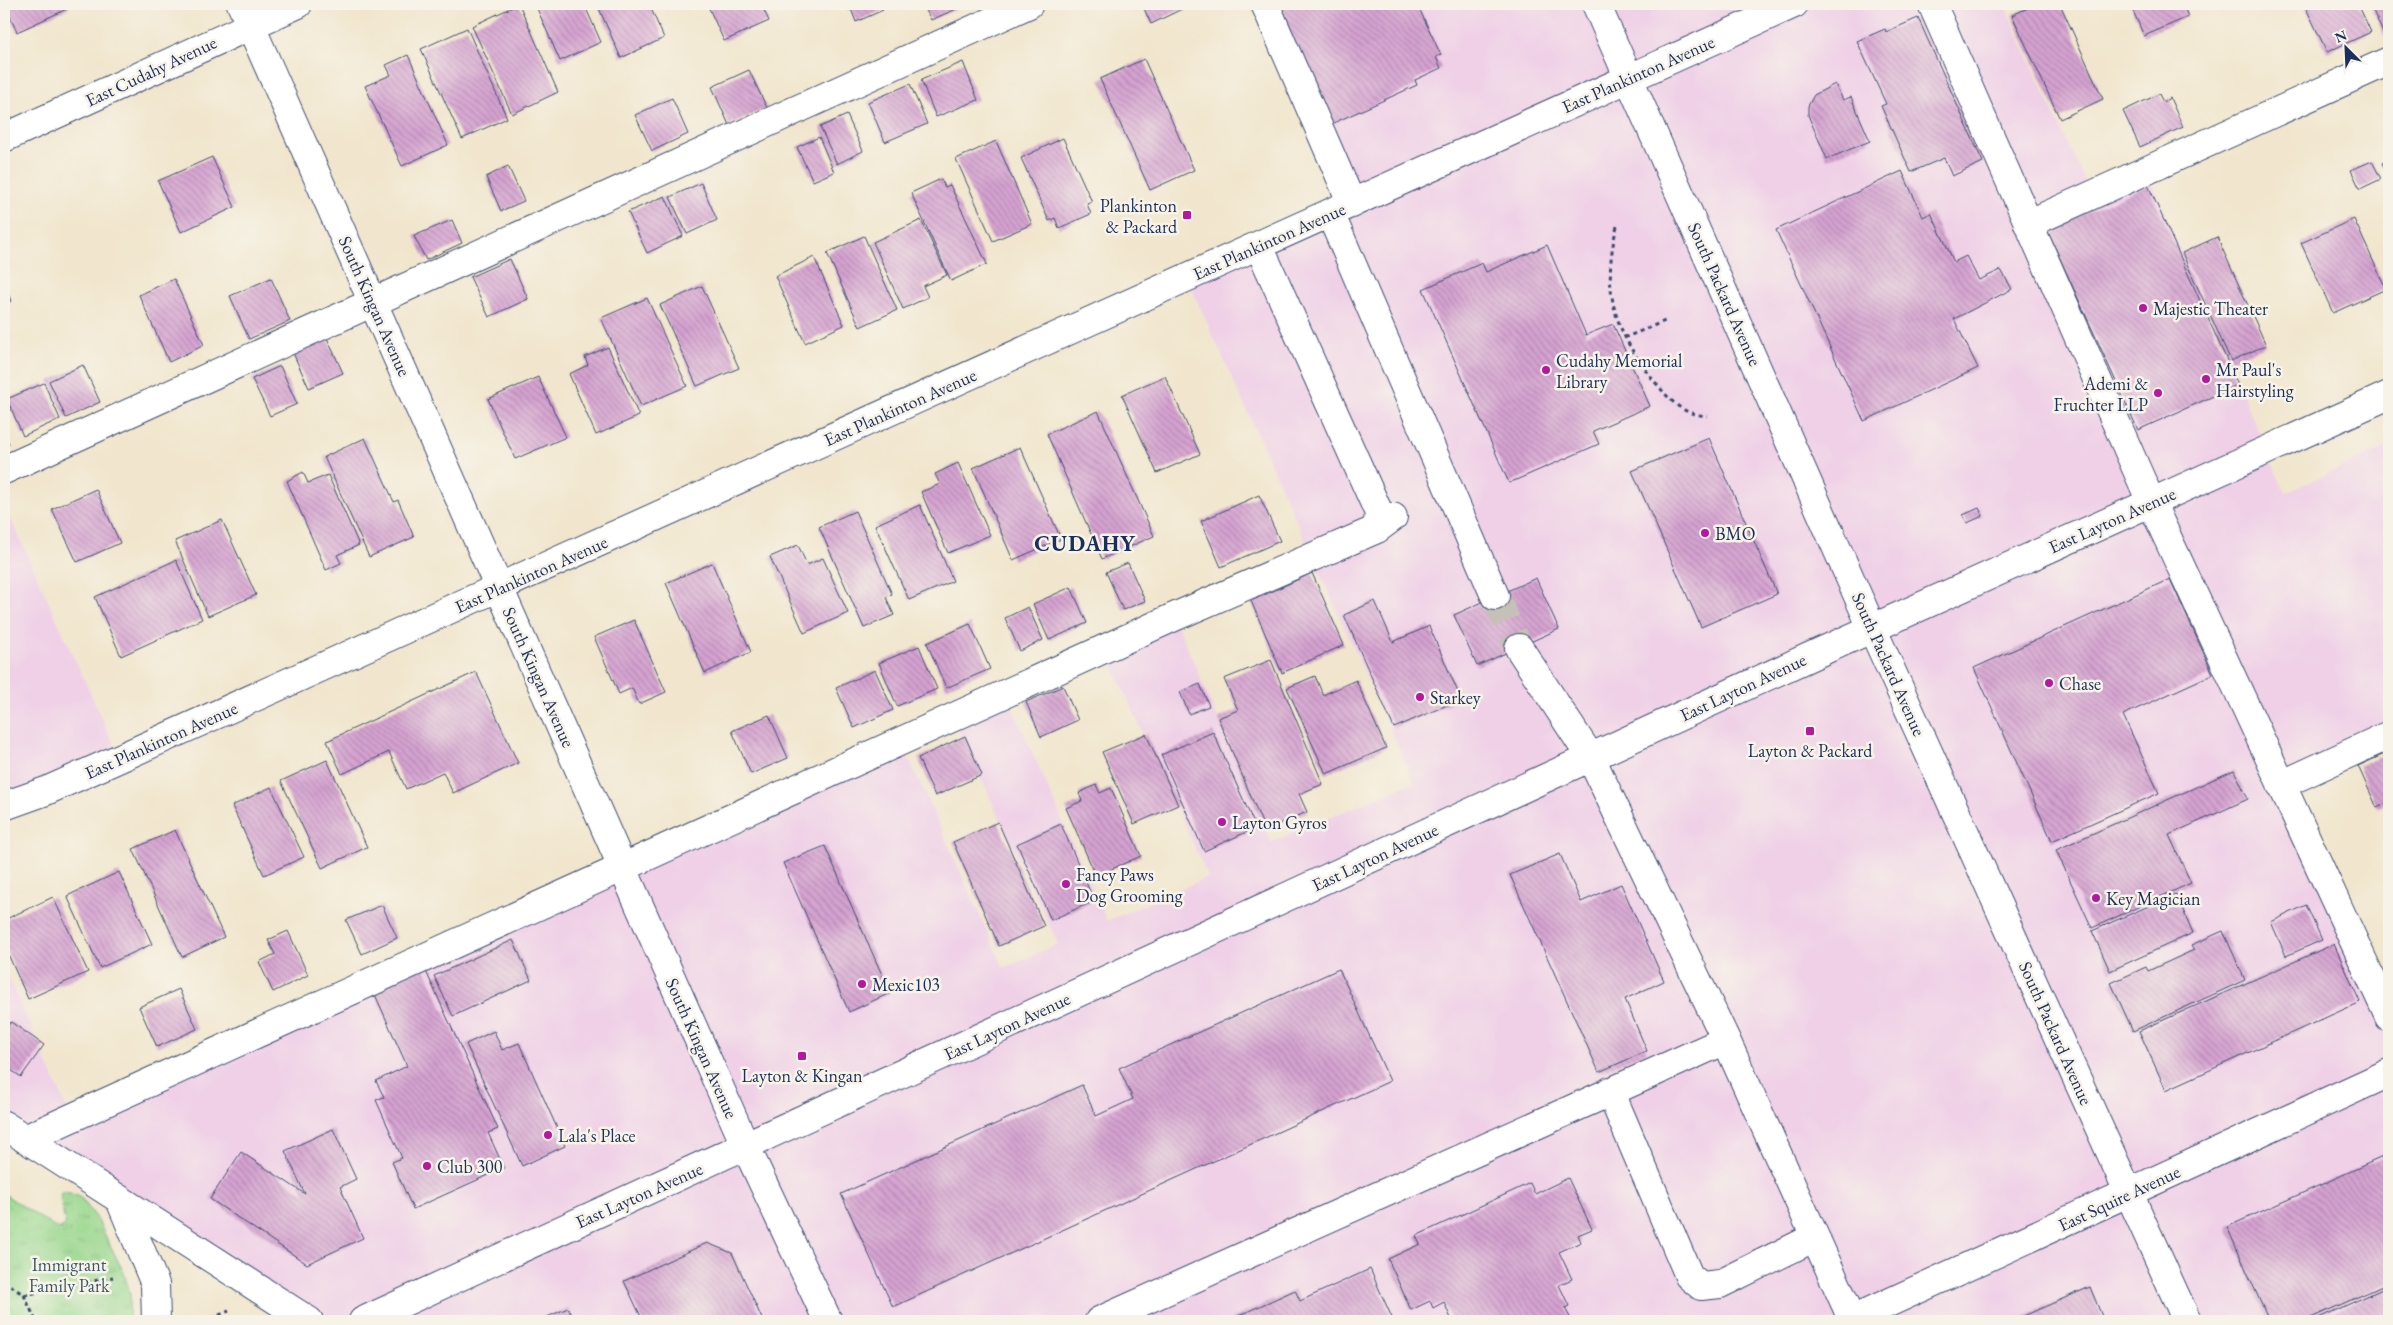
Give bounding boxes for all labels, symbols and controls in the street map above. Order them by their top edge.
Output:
north arrow [2320,22,2370,72]
text: N [2332,25,2350,47]
street label: East Plankinton Avenue [1558,30,1718,118]
street label: East Cudahy Avenue [82,31,220,111]
place label: Plankinton & Packard [1100,194,1178,238]
street label: East Plankinton Avenue [1189,197,1349,285]
marker: Plankinton & Packard [1181,209,1193,221]
street label: South Packard Avenue [1683,219,1767,369]
street label: South Kingan Avenue [334,232,416,380]
place label: Majestic Theater [2153,297,2268,320]
marker: Majestic Theater [2137,302,2149,314]
place label: Cudahy Memorial Library [1556,349,1682,393]
place label: Mr Paul's Hairstyling [2216,358,2294,402]
street label: East Plankinton Avenue [820,363,980,451]
marker: Cudahy Memorial Library [1540,364,1552,376]
place label: Ademi & Fruchter LLP [2053,372,2148,416]
marker: Mr Paul's Hairstyling [2200,373,2212,385]
marker: Ademi & Fruchter LLP [2152,387,2164,399]
street label: East Layton Avenue [2045,482,2179,558]
place label: BMO [1715,522,1756,545]
marker: BMO [1699,527,1711,539]
district label: CUDAHY [1034,529,1136,558]
street label: East Plankinton Avenue [451,530,611,618]
street label: South Packard Avenue [1847,589,1931,739]
street label: South Kingan Avenue [498,603,580,751]
street label: East Layton Avenue [1676,648,1810,726]
place label: Chase [2059,672,2101,695]
marker: Chase [2043,677,2055,689]
place label: Starkey [1430,686,1481,709]
marker: Starkey [1414,691,1426,703]
street label: East Plankinton Avenue [81,696,241,784]
marker: Layton & Packard [1804,725,1816,737]
place label: Layton & Packard [1748,739,1873,762]
place label: Layton Gyros [1232,811,1327,834]
marker: Layton Gyros [1216,816,1228,828]
street label: East Layton Avenue [1308,818,1442,896]
place label: Fancy Paws Dog Grooming [1076,863,1183,907]
marker: Fancy Paws Dog Grooming [1060,878,1072,890]
place label: Key Magician [2106,887,2201,910]
marker: Key Magician [2090,892,2102,904]
street label: South Packard Avenue [2014,958,2098,1108]
place label: Mexic103 [872,973,940,996]
street label: South Kingan Avenue [661,974,743,1122]
marker: Mexic103 [856,978,868,990]
street label: East Layton Avenue [940,987,1074,1065]
marker: Layton & Kingan [796,1050,808,1062]
place label: Layton & Kingan [742,1064,863,1087]
place label: Lala's Place [558,1124,636,1147]
marker: Lala's Place [542,1129,554,1141]
place label: Club 300 [437,1155,503,1178]
street label: East Layton Avenue [572,1157,706,1233]
marker: Club 300 [421,1160,433,1172]
street label: East Squire Avenue [2054,1160,2184,1236]
park label: Immigrant Family Park [29,1253,110,1297]

